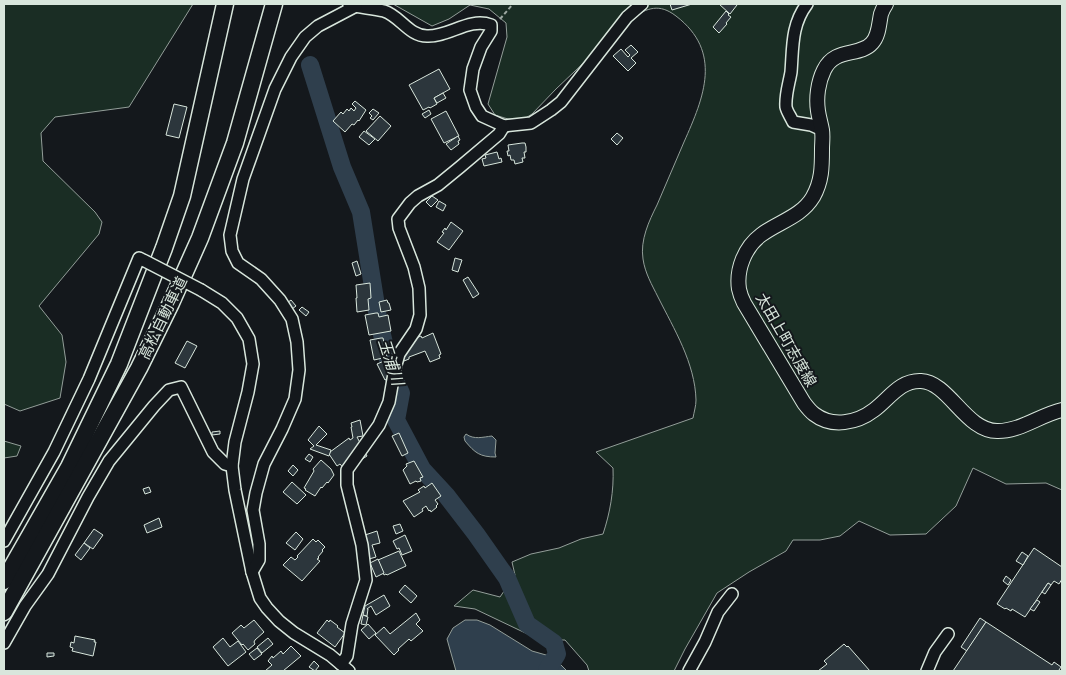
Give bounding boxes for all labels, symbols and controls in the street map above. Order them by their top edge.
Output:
street label: 高松自動車道 [135,274,191,362]
street label: 太田上町志度線 [752,290,820,390]
water label: 玉浦川 [375,336,408,390]

